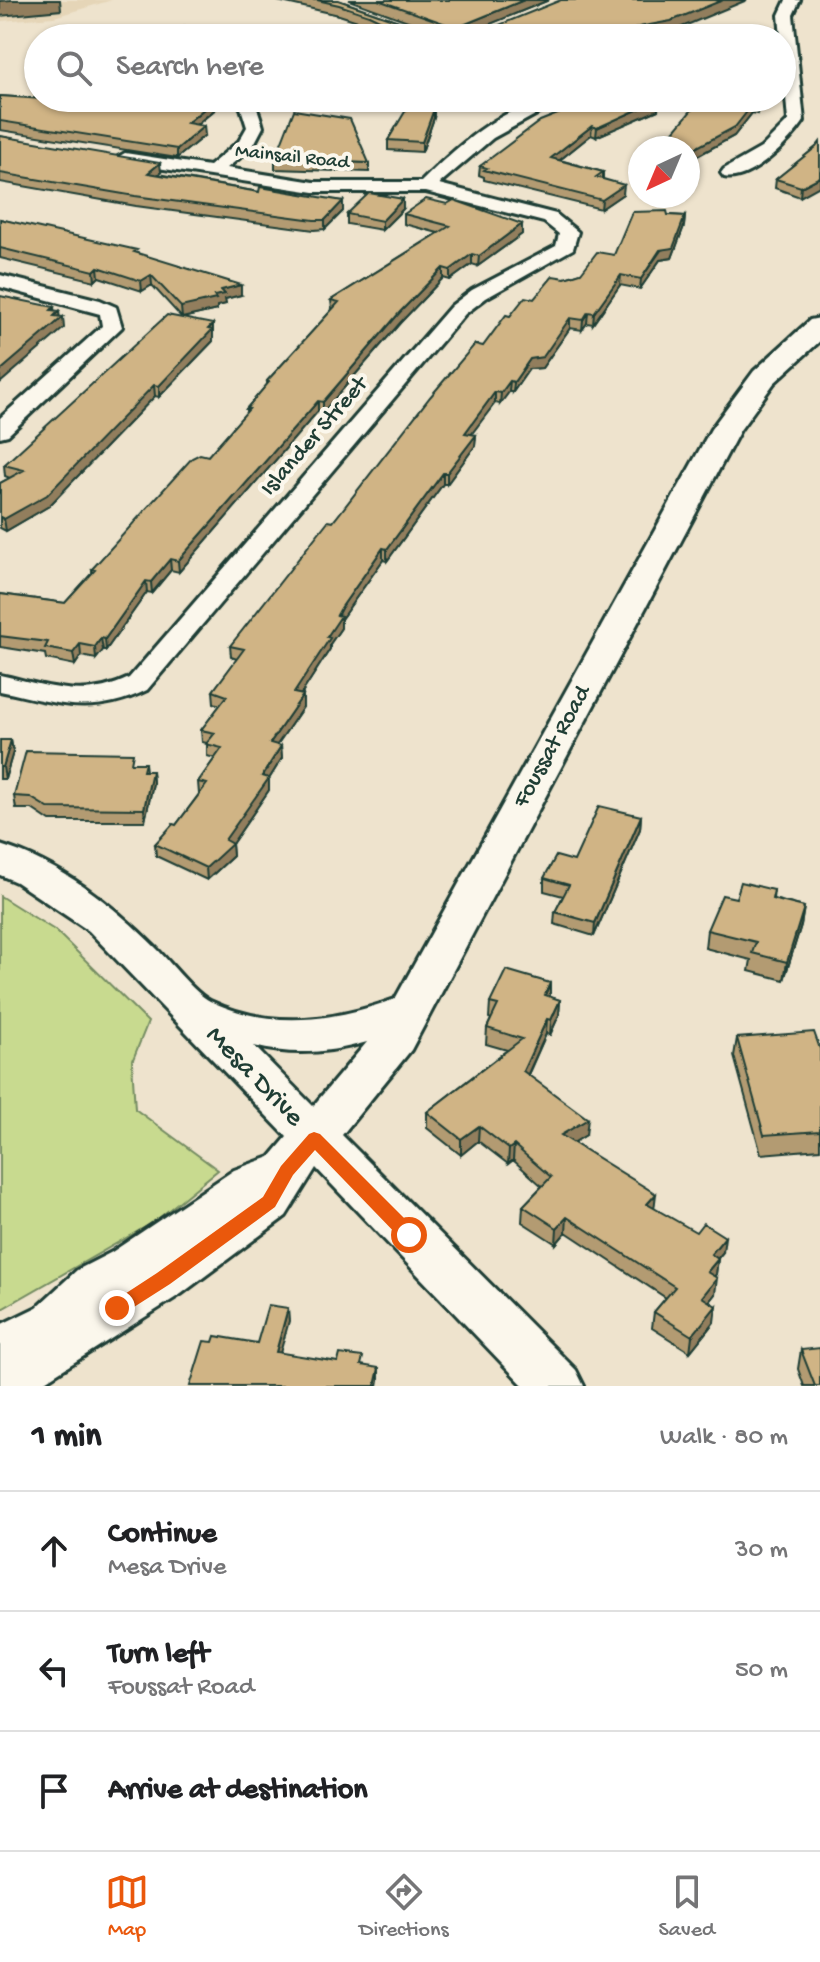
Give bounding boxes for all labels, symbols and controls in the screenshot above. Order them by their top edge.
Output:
search box [24,24,796,112]
icon: search [52,46,96,90]
text: Search here [116,51,264,86]
north arrow [628,136,700,208]
street label: Mainsail Road [234,141,352,176]
street label: Islander Street [255,370,376,503]
street label: Foussat Road [507,679,599,814]
street label: Mesa Drive [198,1020,310,1135]
route start [391,1217,427,1253]
route end [99,1290,135,1326]
text: 1 min [32,1418,101,1458]
text: Walk · 80 m [660,1423,788,1454]
text: Continue [108,1518,217,1553]
icon: ahead [32,1529,76,1573]
text: 30 m [735,1536,788,1567]
text: Mesa Drive [108,1553,226,1584]
text: Turn left [108,1638,209,1673]
icon: left [32,1649,76,1693]
text: 50 m [735,1656,788,1687]
text: Foussat Road [108,1673,254,1704]
icon: arrive [32,1769,76,1813]
text: Arrive at destination [108,1774,368,1809]
tab: Map [105,1870,149,1944]
tab: Directions [359,1870,449,1944]
tab: Saved [659,1870,715,1944]

